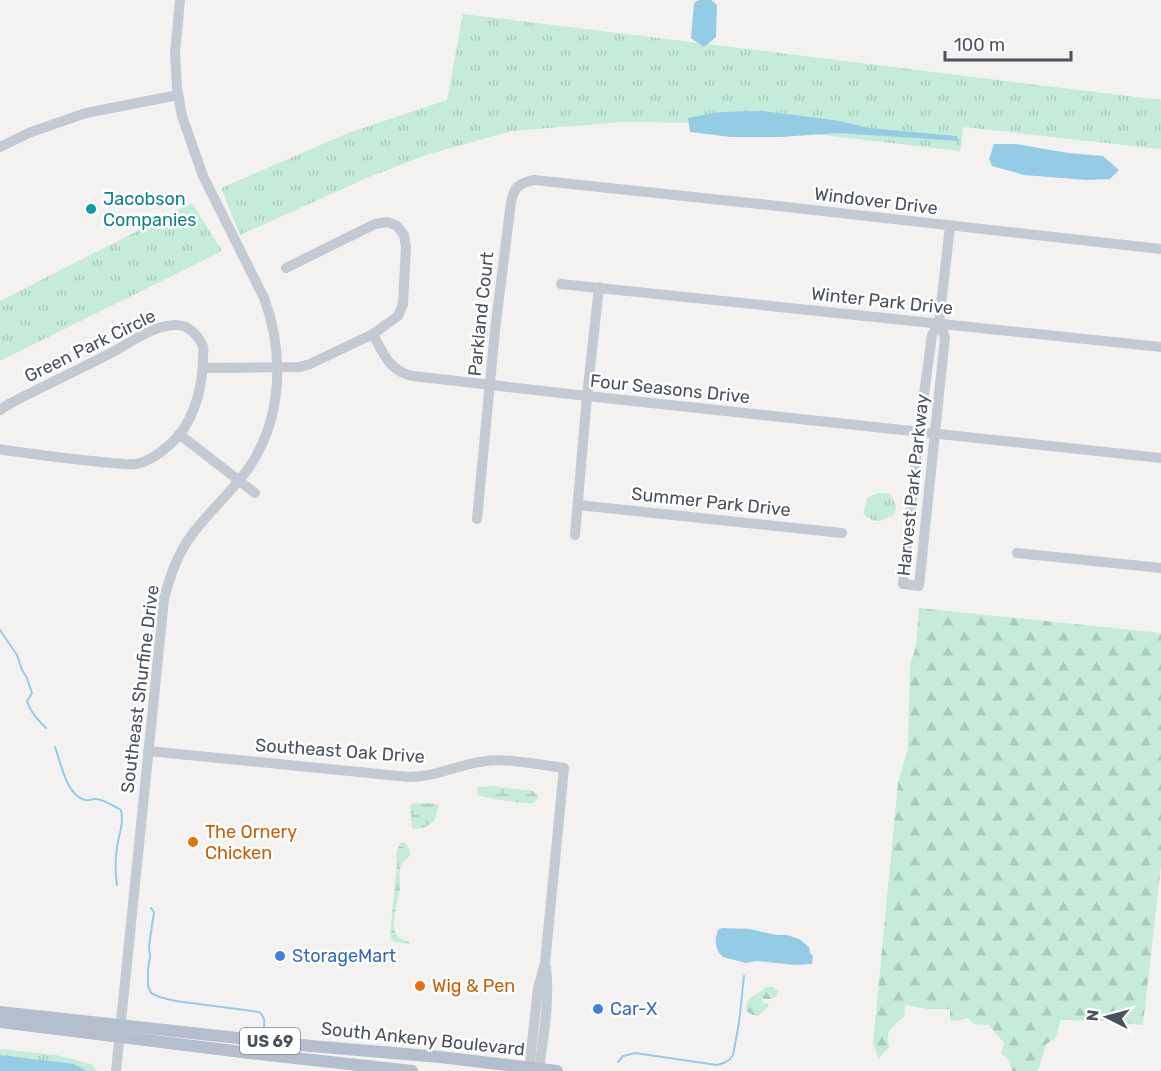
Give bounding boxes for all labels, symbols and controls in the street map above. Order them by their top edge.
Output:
scale bar [945,24,1071,62]
text: 100 m [954,34,1005,56]
street label: Windover Drive [813,183,939,219]
place label: Jacobson Companies [103,188,197,231]
marker: Jacobson Companies [84,202,98,216]
street label: Parkland Court [464,251,498,377]
street label: Winter Park Drive [810,283,954,319]
street label: Green Park Circle [21,305,159,387]
street label: Four Seasons Drive [589,370,751,408]
street label: Harvest Park Parkway [892,393,934,577]
street label: Summer Park Drive [630,483,792,521]
street label: Southeast Shurfine Drive [116,584,164,794]
street label: Southeast Oak Drive [254,734,426,768]
place label: The Ornery Chicken [205,821,297,864]
marker: The Ornery Chicken [186,835,200,849]
place label: StorageMart [292,945,396,967]
marker: StorageMart [273,949,287,963]
place label: Wig & Pen [432,975,515,997]
marker: Wig & Pen [413,979,427,993]
north arrow [1077,987,1137,1047]
place label: Car-X [610,998,657,1020]
marker: Car-X [591,1002,605,1016]
text: N [1083,1009,1103,1022]
street label: South Ankeny Boulevard [320,1017,526,1061]
road number: US 69 [240,1028,300,1054]

